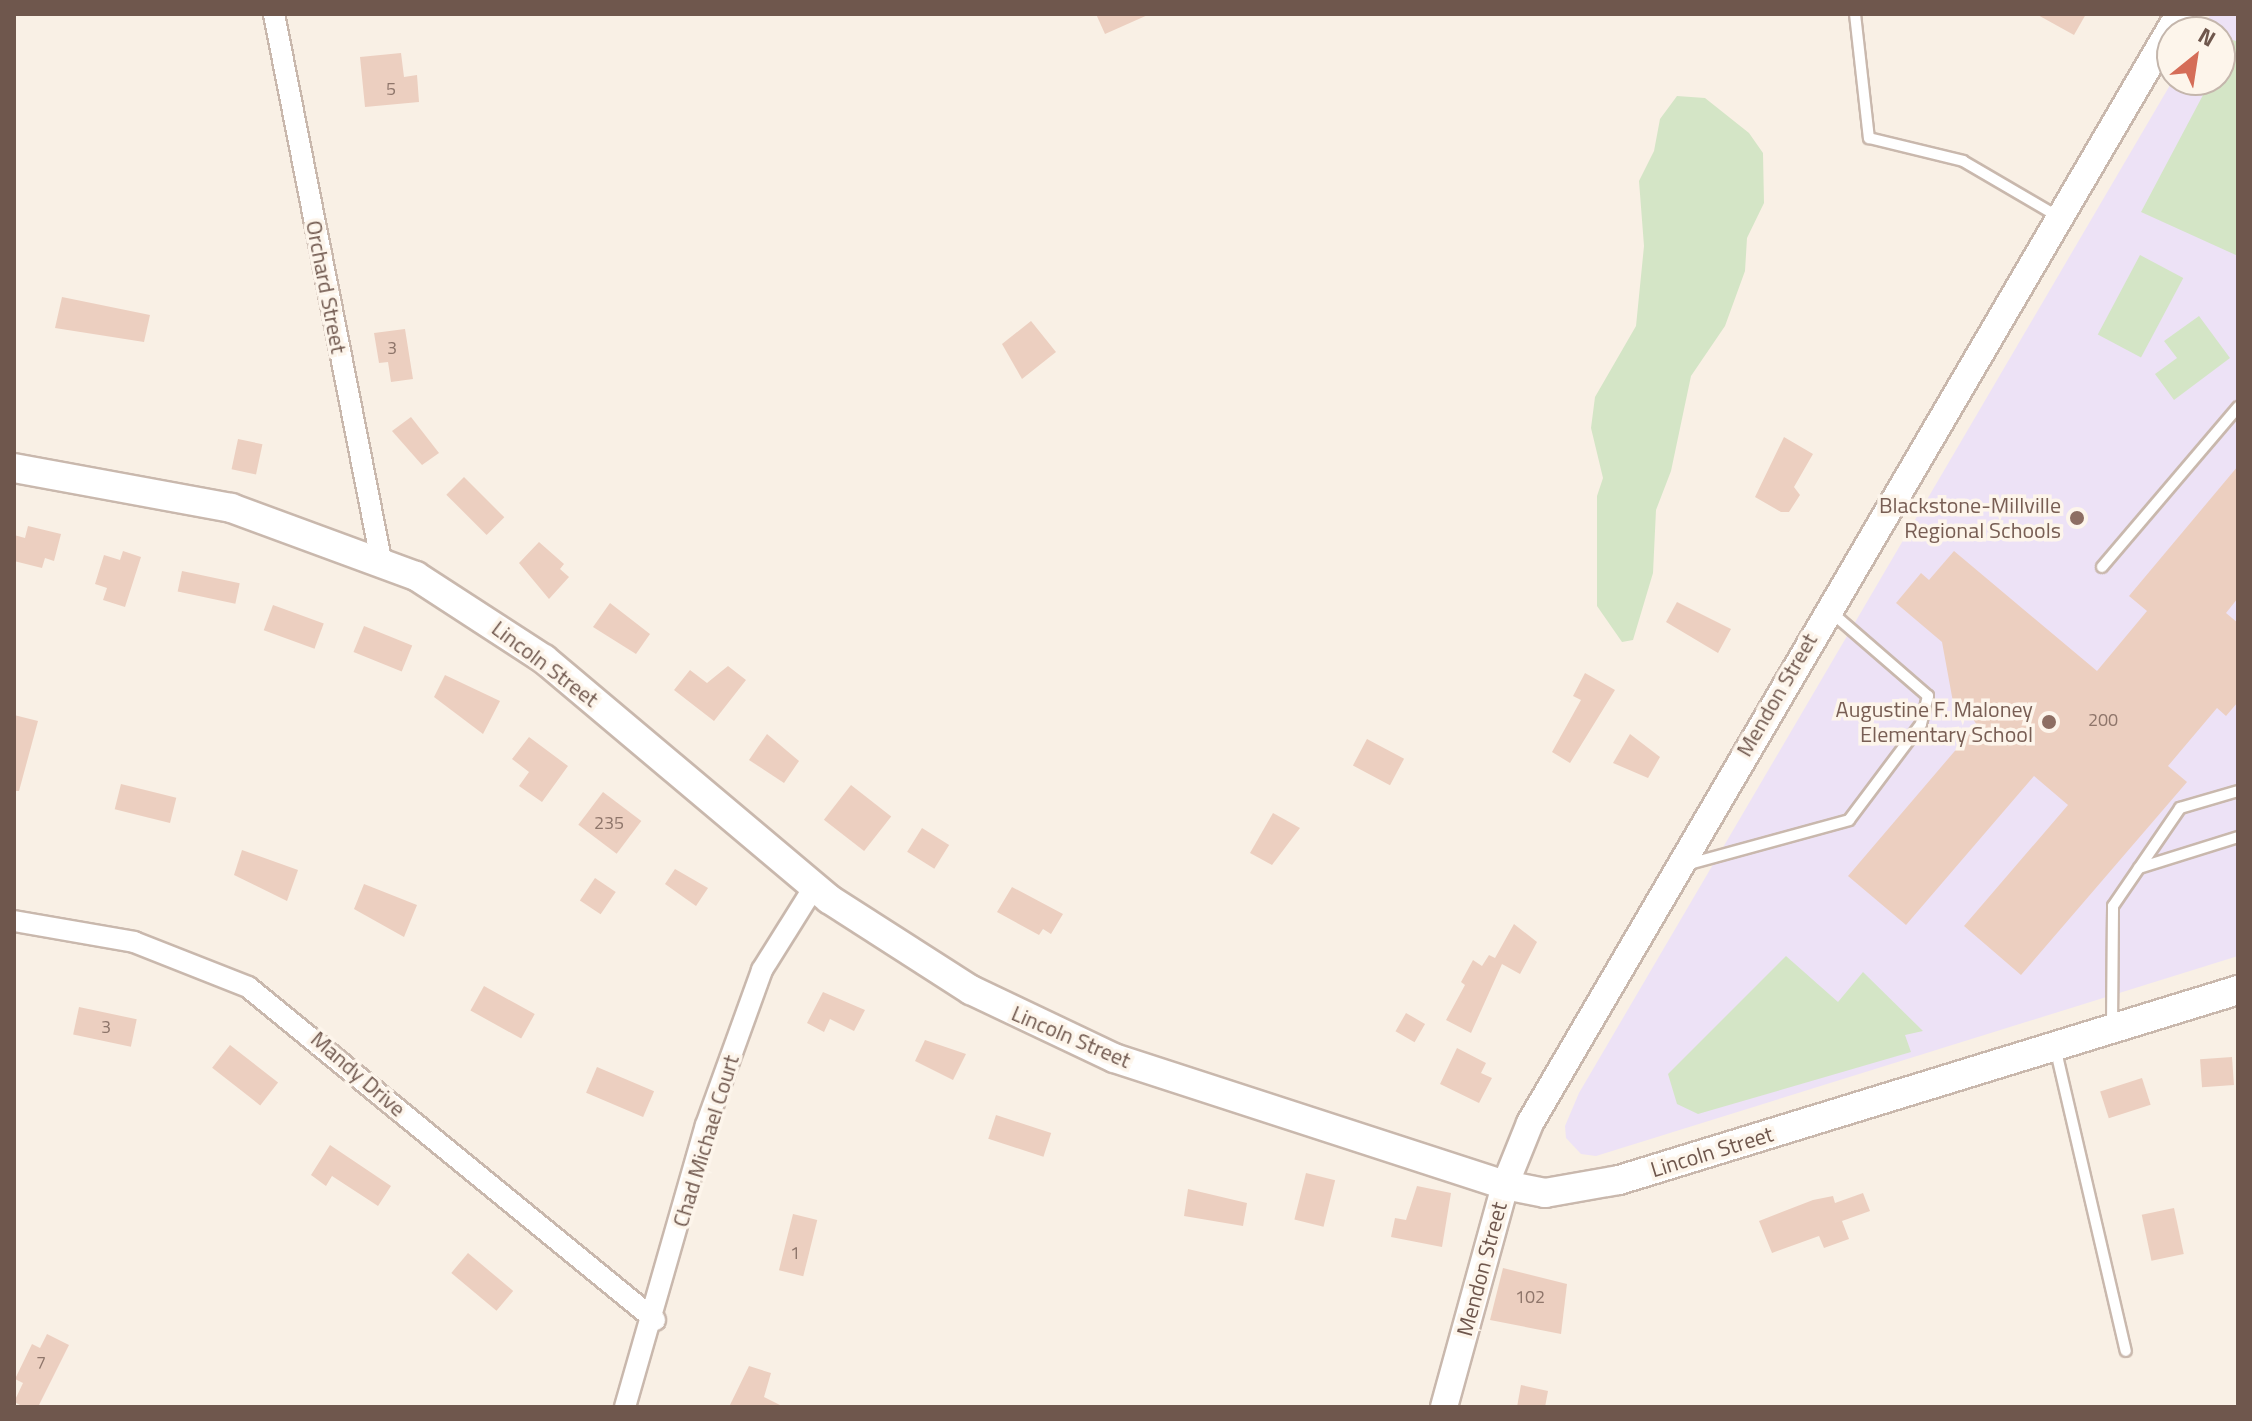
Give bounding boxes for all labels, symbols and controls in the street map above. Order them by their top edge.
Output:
north arrow [2156,16,2236,96]
text: N [2192,18,2222,55]
house number: 5 [386,78,396,100]
street label: Orchard Street [300,218,352,356]
house number: 3 [387,337,397,359]
place label: Blackstone-Millville Regional Schools [1879,492,2061,544]
marker: Blackstone-Millville Regional Schools [2068,509,2086,527]
street label: Lincoln Street [486,615,604,713]
street label: Mendon Street [1731,629,1823,761]
place label: Augustine F. Maloney Elementary School [1836,696,2033,748]
house number: 200 [2088,709,2118,731]
marker: Augustine F. Maloney Elementary School [2040,713,2058,731]
house number: 235 [594,812,624,834]
street label: Lincoln Street [1008,1000,1134,1074]
house number: 3 [101,1016,111,1038]
street label: Mandy Drive [305,1026,411,1122]
street label: Chad Michael Court [667,1052,745,1230]
street label: Lincoln Street [1648,1121,1776,1183]
street label: Mendon Street [1451,1199,1513,1339]
house number: 1 [790,1242,800,1264]
house number: 102 [1515,1286,1545,1308]
house number: 7 [36,1352,46,1374]

